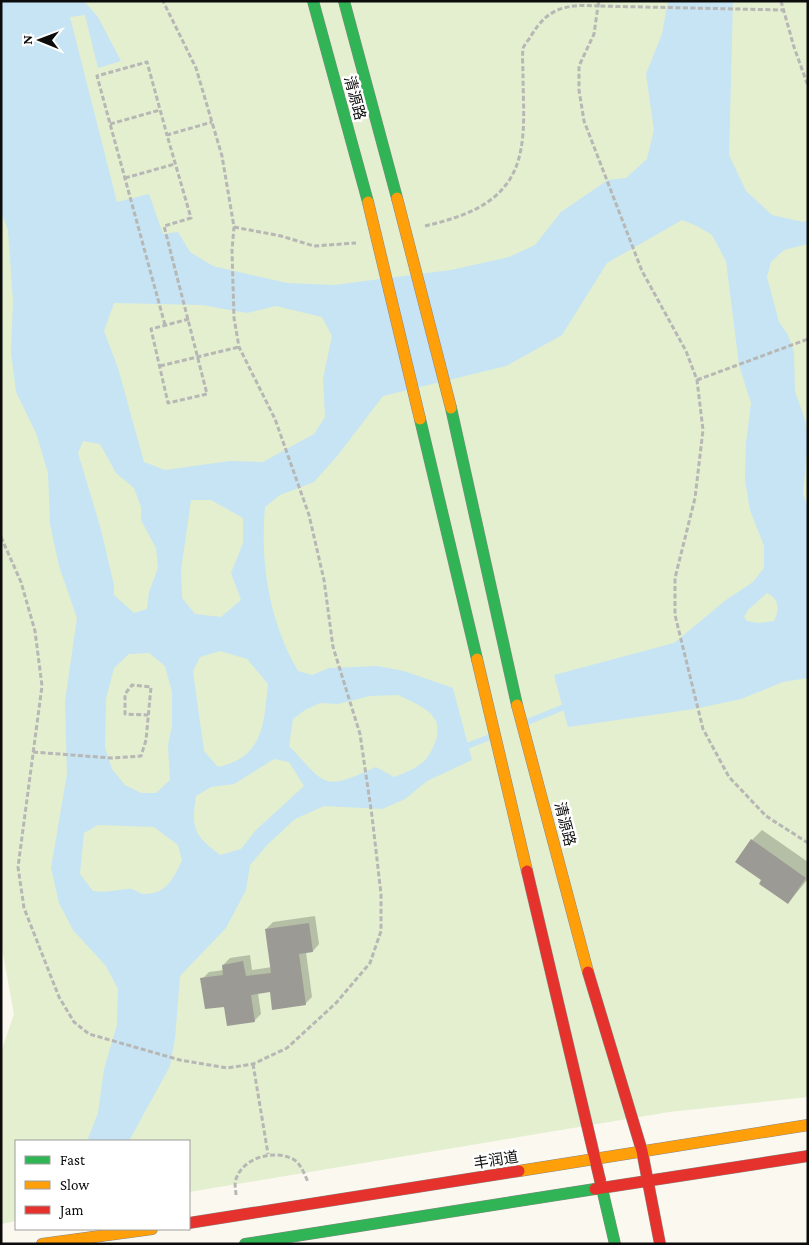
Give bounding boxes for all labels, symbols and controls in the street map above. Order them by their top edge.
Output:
north arrow [15,15,65,65]
text: N [19,34,35,45]
street label: 清源路 [341,74,369,122]
street label: 清源路 [552,800,578,848]
legend [15,1140,190,1230]
street label: 丰润道 [473,1149,519,1171]
text: Fast [60,1152,86,1168]
text: Slow [60,1177,90,1193]
text: Jam [58,1202,83,1219]

